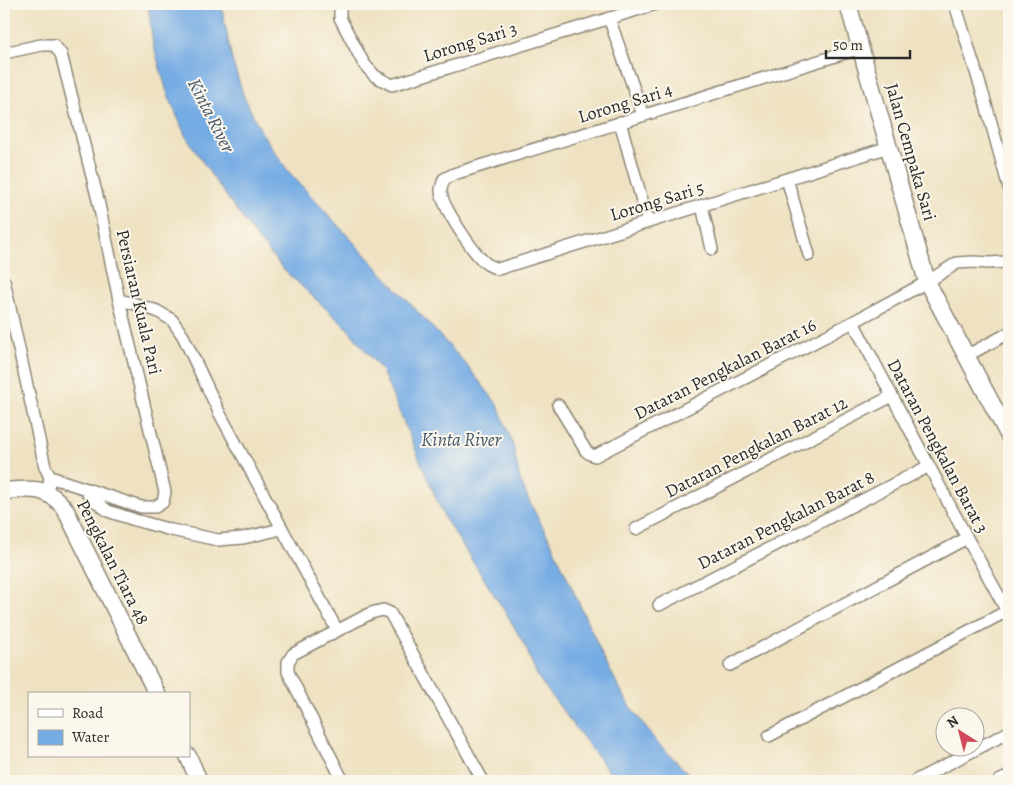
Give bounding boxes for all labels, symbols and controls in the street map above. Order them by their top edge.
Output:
street label: Lorong Sari 3 [420,16,520,68]
scale bar [826,28,909,60]
text: 50 m [833,35,863,55]
water label: Kinta River [181,74,242,158]
street label: Lorong Sari 4 [575,77,675,129]
street label: Jalan Cempaka Sari [880,81,942,223]
street label: Lorong Sari 5 [607,175,707,227]
street label: Persiaran Kuala Pari [111,227,167,377]
street label: Dataran Pengkalan Barat 16 [630,313,820,425]
street label: Dataran Pengkalan Barat 3 [882,355,994,537]
street label: Dataran Pengkalan Barat 12 [661,390,852,503]
water label: Kinta River [421,427,502,453]
street label: Dataran Pengkalan Barat 8 [693,465,879,575]
street label: Pengkalan Tiara 48 [71,495,155,629]
legend [28,692,190,758]
text: Road [72,703,104,723]
north arrow [936,708,986,758]
text: N [943,711,962,733]
text: Water [71,727,109,747]

